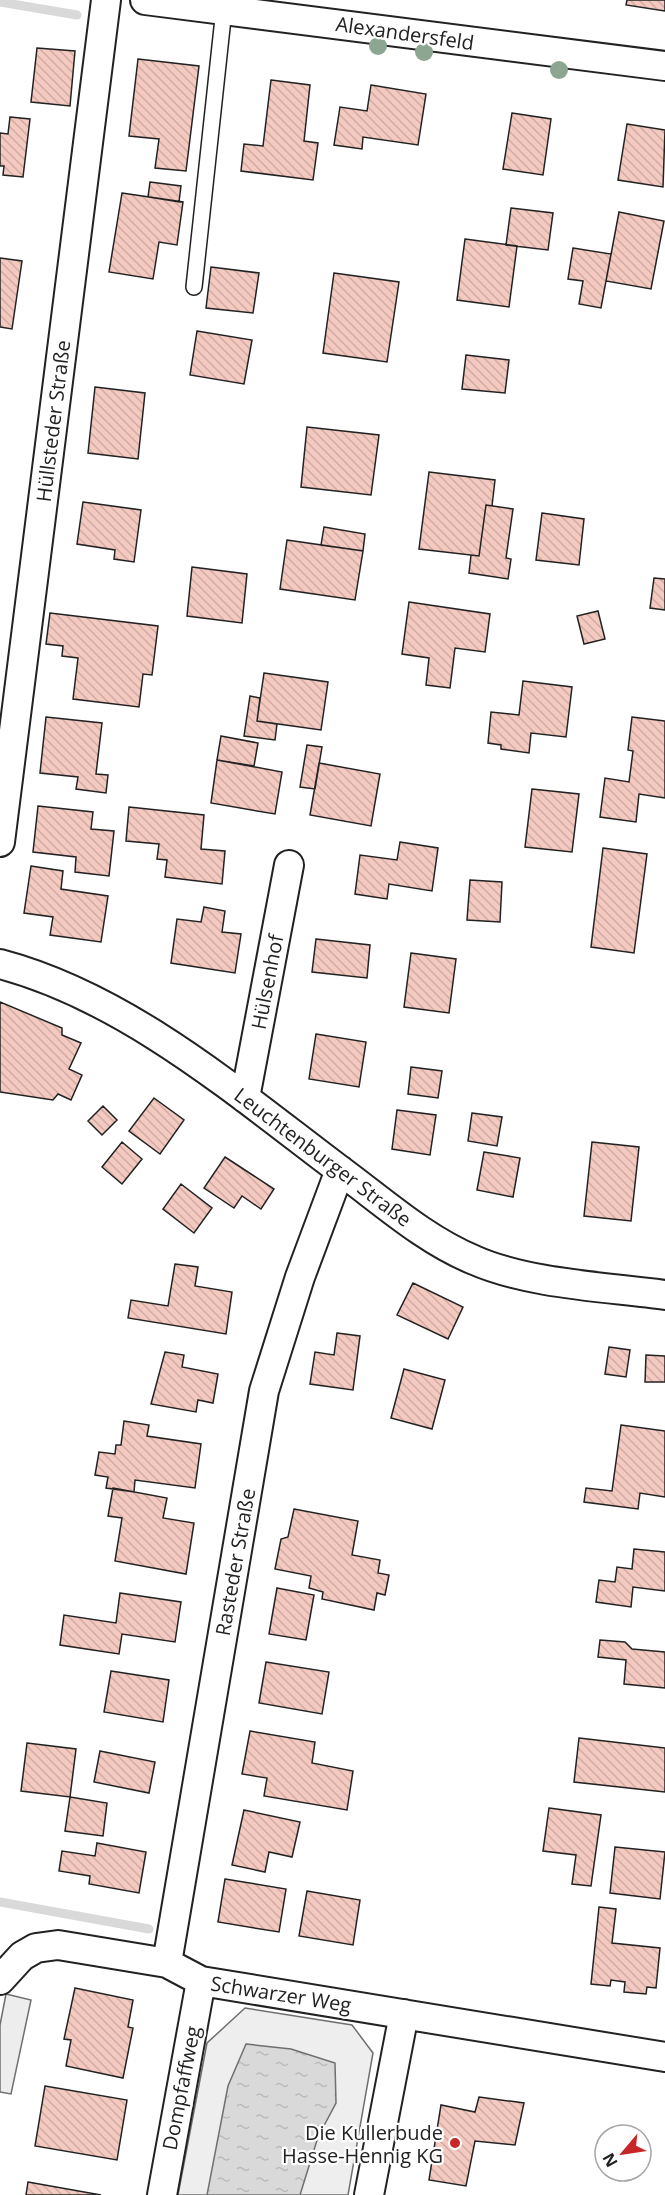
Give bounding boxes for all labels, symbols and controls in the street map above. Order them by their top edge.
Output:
street label: Alexandersfeld [334,10,476,56]
street label: Hüllsteder Straße [30,339,76,503]
street label: Hülsenhof [245,931,290,1032]
street label: Leuchtenburger Straße [229,1081,417,1233]
street label: Rasteder Straße [209,1486,261,1638]
street label: Schwarzer Weg [209,1970,353,2018]
street label: Dompfaffweg [156,2023,206,2153]
place label: Die Kullerbude Hasse-Hennig KG [282,2119,443,2169]
north arrow [593,2123,653,2183]
marker: Die Kullerbude Hasse-Hennig KG [448,2136,462,2150]
text: N [597,2149,623,2171]

